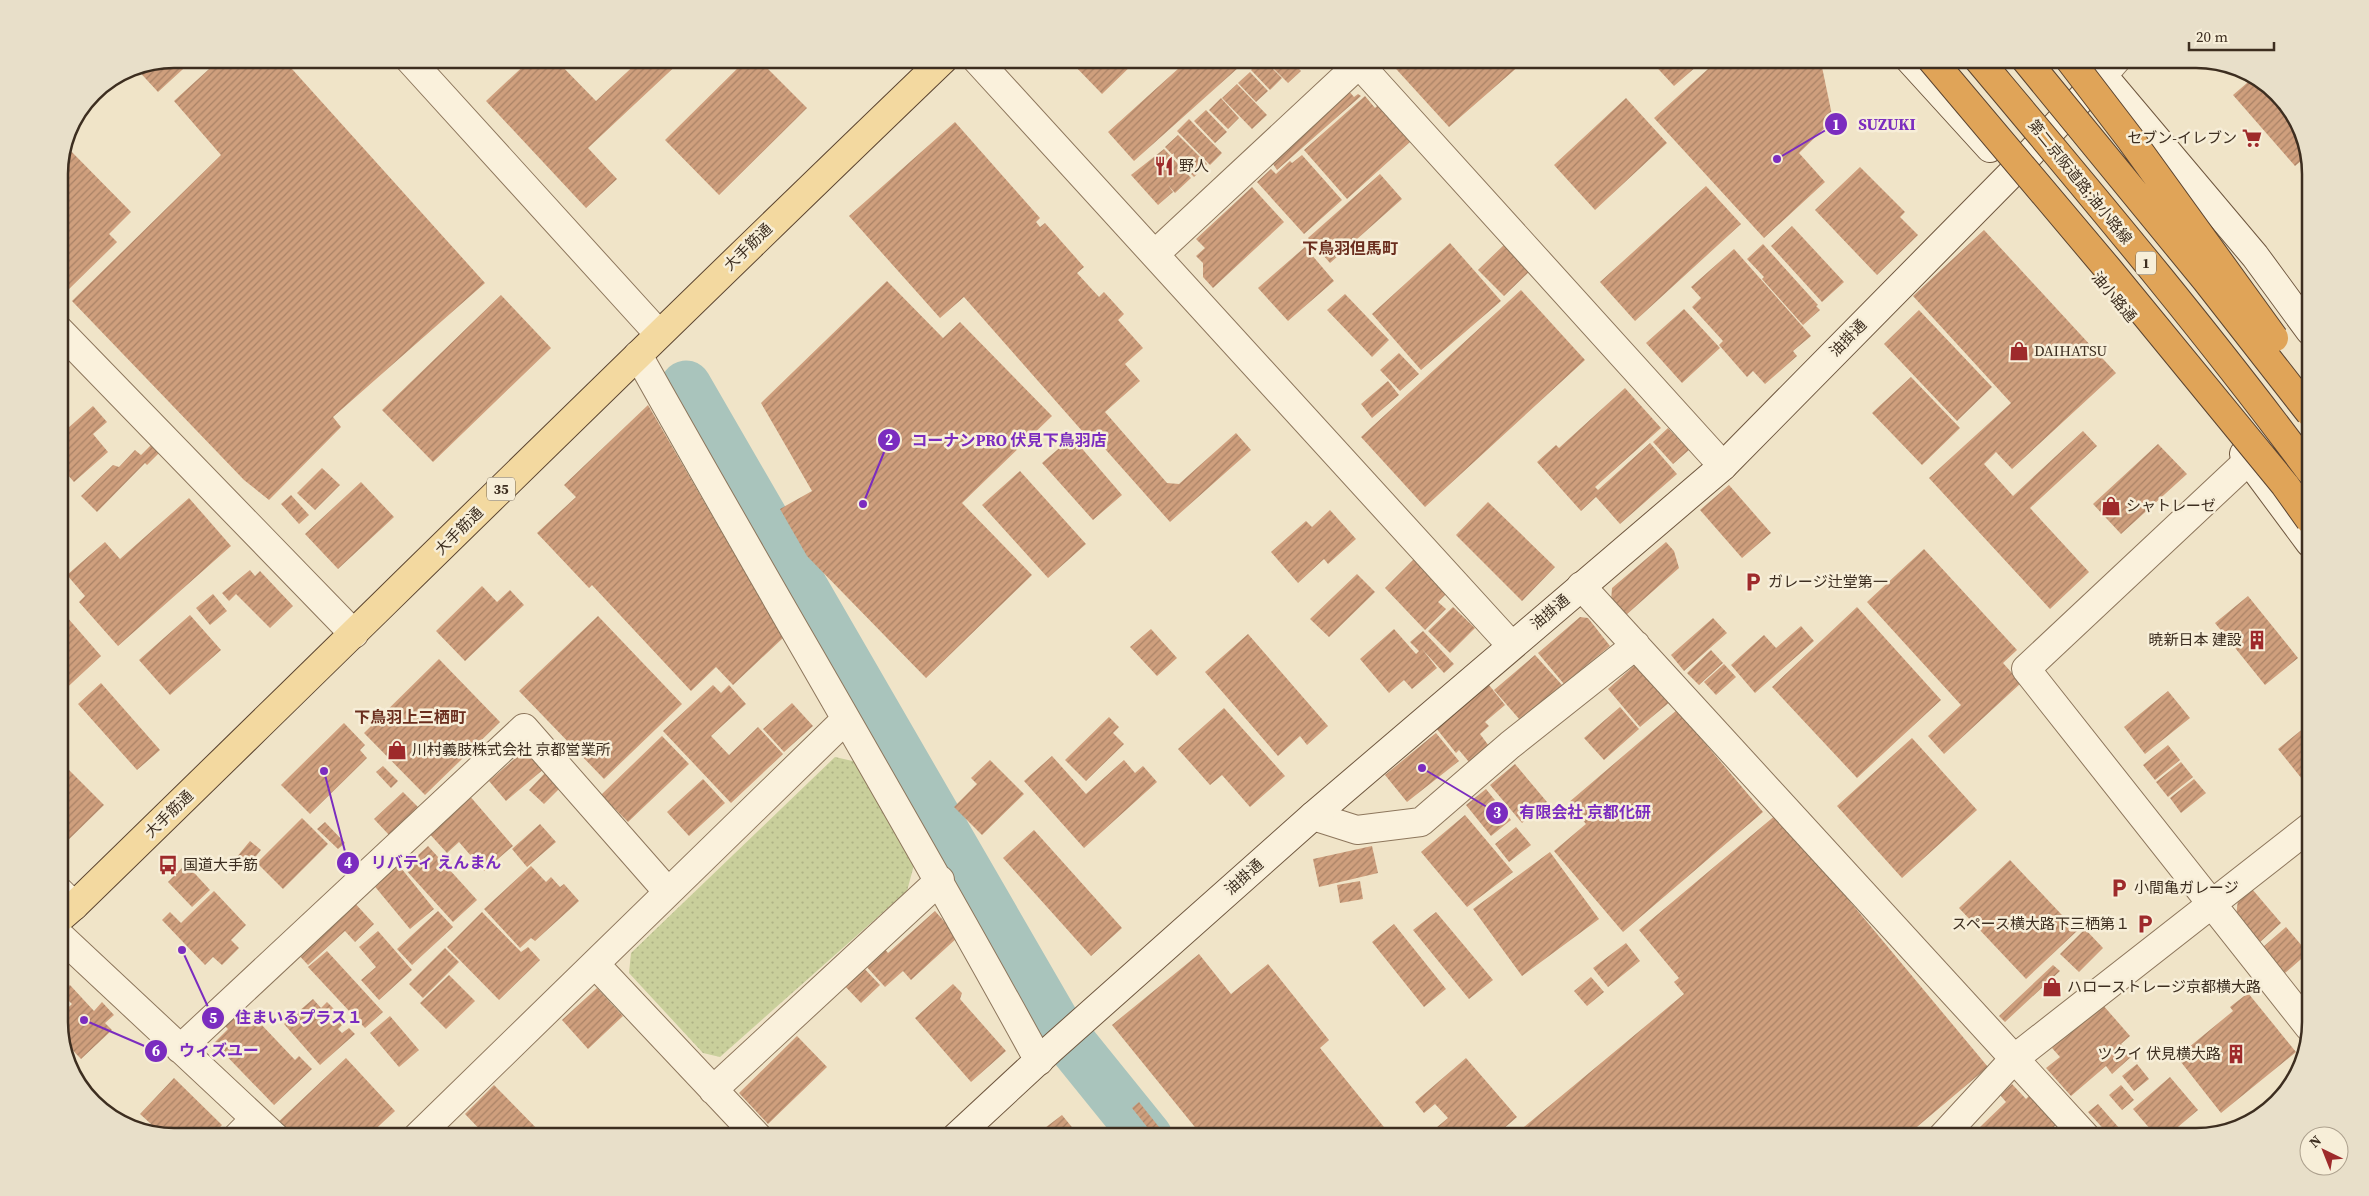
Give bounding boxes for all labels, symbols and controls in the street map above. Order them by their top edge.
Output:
scale bar [2189,20,2274,52]
text: 20 m [2196,26,2228,47]
callout: SUZUKI [1824,109,1926,140]
text: SUZUKI [1858,113,1916,135]
text: 1 [1832,114,1840,135]
street label: 第二京阪道路;油小路線 [2024,115,2137,248]
place label: セブン-イレブン [2127,127,2237,148]
supermarket icon: セブン-イレブン [2241,127,2263,149]
restaurant icon: 野人 [1153,155,1175,177]
place label: 野人 [1179,155,1209,176]
street label: 大手筋通 [719,218,777,275]
district label: 下鳥羽但馬町 [1302,237,1398,259]
road number: 1 [2136,252,2156,274]
street label: 油小路通 [2087,267,2142,326]
street label: 油掛通 [1824,314,1871,361]
shop icon: DAIHATSU [2008,340,2030,362]
place label: DAIHATSU [2034,340,2107,361]
callout: コーナンPRO 伏見下鳥羽店 [877,425,1117,456]
text: 2 [885,429,893,450]
text: コーナンPRO 伏見下鳥羽店 [912,429,1106,451]
road number: 35 [487,478,515,500]
shop icon: シャトレーゼ [2100,495,2122,517]
place label: シャトレーゼ [2126,495,2216,516]
street label: 大手筋通 [430,502,487,559]
parking icon: ガレージ辻堂第一 [1742,571,1764,593]
place label: ガレージ辻堂第一 [1768,571,1888,592]
street label: 油掛通 [1526,589,1574,634]
place label: 暁新日本 建設 [2149,629,2242,650]
building icon: 暁新日本 建設 [2246,629,2268,651]
district label: 下鳥羽上三栖町 [354,706,466,728]
shop icon: 川村義肢株式会社 京都営業所 [386,739,408,761]
place label: 川村義肢株式会社 京都営業所 [412,739,611,760]
street label: 大手筋通 [140,785,198,842]
callout: 有限会社 京都化研 [1485,797,1661,828]
text: 有限会社 京都化研 [1519,801,1651,823]
text: 3 [1493,802,1501,823]
callout: リバティ えんまん [336,847,512,878]
text: リバティ えんまん [371,851,501,873]
text: 4 [344,852,352,873]
bus stop icon: 国道大手筋 [157,854,179,876]
place label: 国道大手筋 [183,854,258,875]
street label: 油掛通 [1220,854,1267,899]
parking icon: 小間亀ガレージ [2108,877,2130,899]
place label: 小間亀ガレージ [2134,877,2239,898]
place label: スペース横大路下三栖第１ [1952,913,2130,934]
parking icon: スペース横大路下三栖第１ [2134,913,2156,935]
shop icon: ハローストレージ京都横大路 [2041,976,2063,998]
place label: ハローストレージ京都横大路 [2067,976,2261,997]
callout: 住まいるプラス１ [200,1002,373,1033]
text: 住まいるプラス１ [234,1006,363,1028]
text: 5 [209,1007,217,1028]
callout: ウィズユー [144,1035,269,1066]
text: ウィズユー [179,1039,259,1061]
text: 6 [152,1040,160,1061]
place label: ツクイ 伏見横大路 [2098,1043,2221,1064]
building icon: ツクイ 伏見横大路 [2225,1043,2247,1065]
north arrow [2299,1126,2349,1176]
text: N [2305,1131,2326,1152]

